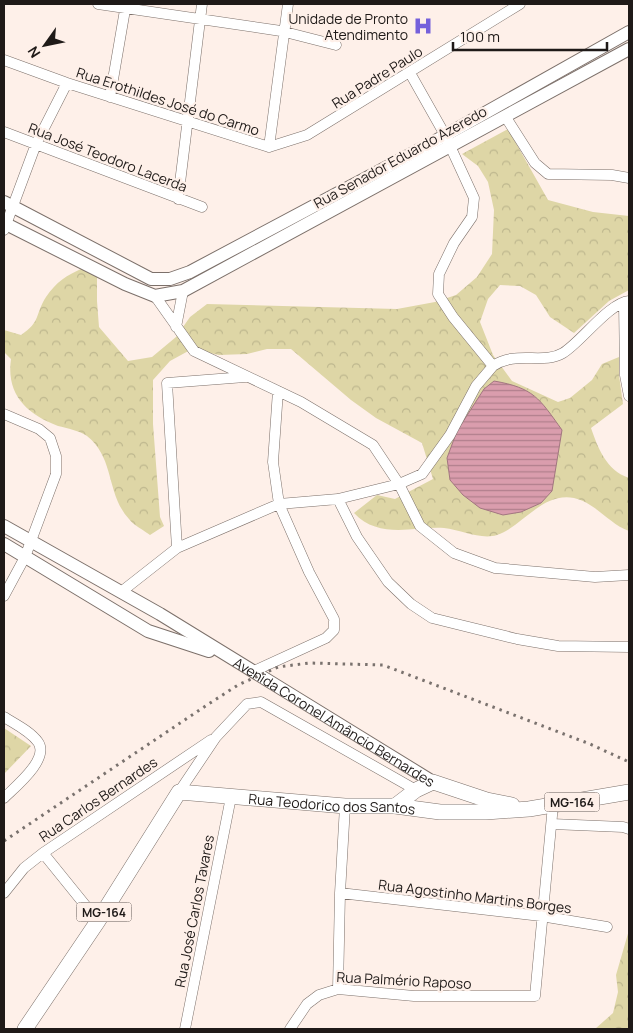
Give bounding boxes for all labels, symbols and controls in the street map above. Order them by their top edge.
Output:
place label: Unidade de Pronto Atendimento [288,9,408,44]
hospital icon: Unidade de Pronto Atendimento [412,15,434,37]
north arrow [20,20,70,70]
scale bar [453,20,607,52]
text: 100 m [460,26,500,47]
street label: Rua Padre Paulo [328,41,426,113]
text: N [23,43,44,62]
street label: Rua Erothildes José do Carmo [74,62,262,140]
street label: Rua Senador Eduardo Azeredo [310,101,490,213]
street label: Rua José Teodoro Lacerda [26,118,190,196]
street label: Avenida Coronel Amâncio Bernardes [230,652,439,791]
street label: Rua Carlos Bernardes [35,752,161,846]
street label: Rua Teodorico dos Santos [248,788,416,818]
road number: MG-164 [544,792,600,812]
street label: Rua José Carlos Tavares [170,833,218,989]
street label: Rua Agostinho Martins Borges [377,875,573,917]
road number: MG-164 [76,902,132,922]
street label: Rua Palmério Raposo [336,967,472,993]

